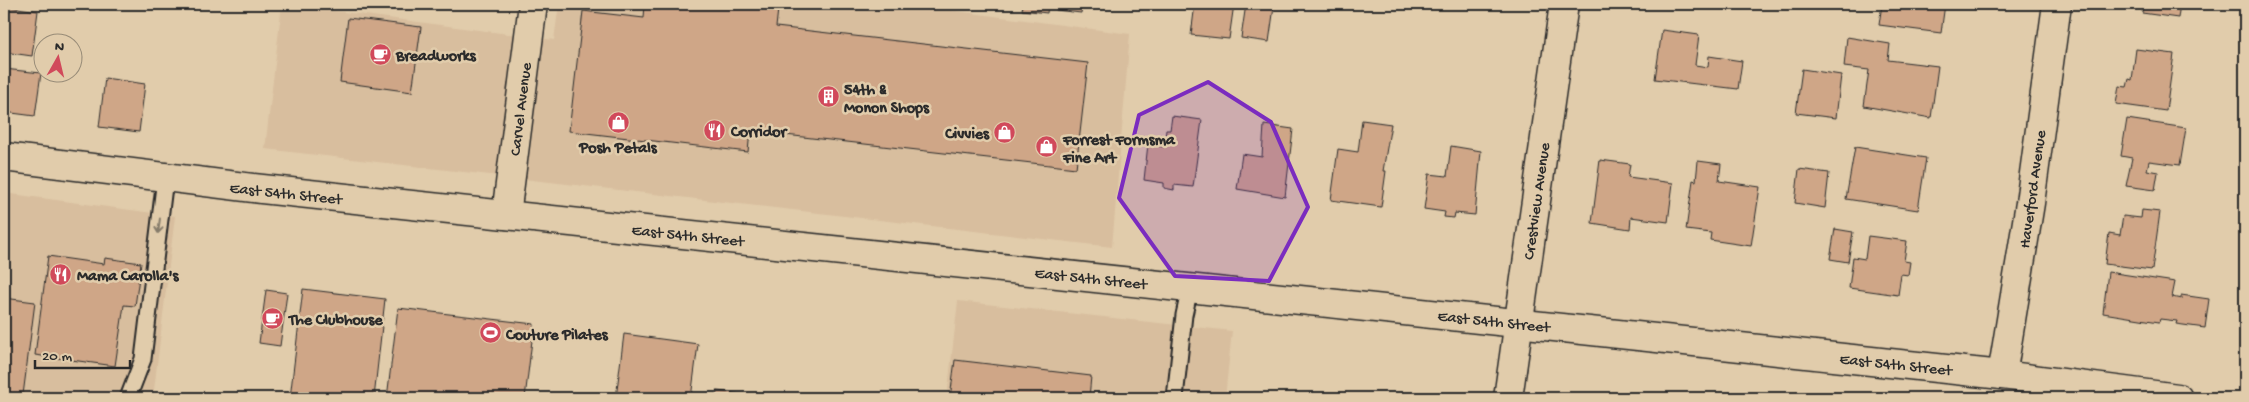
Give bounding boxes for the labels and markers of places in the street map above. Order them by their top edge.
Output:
cafe icon: Breadworks [368,42,392,66]
place label: Breadworks [395,48,477,67]
place label: 54th & Monon Shops [844,82,930,119]
building icon: 54th & Monon Shops [816,85,840,109]
shop icon: Posh Petals [606,110,630,134]
restaurant icon: Corridor [703,118,727,142]
shop icon: Civvies [993,120,1017,144]
place label: Corridor [730,124,788,143]
place label: Civvies [944,126,990,145]
place label: Forrest Formsma Fine Art [1062,132,1176,169]
shop icon: Forrest Formsma Fine Art [1035,135,1059,159]
place label: Posh Petals [578,140,658,159]
restaurant icon: Mama Carolla's [49,262,73,286]
place label: Mama Carolla's [77,268,180,287]
cafe icon: The Clubhouse [261,306,285,330]
place label: The Clubhouse [287,312,383,331]
sports icon: Couture Pilates [478,321,502,345]
place label: Couture Pilates [505,327,609,346]

